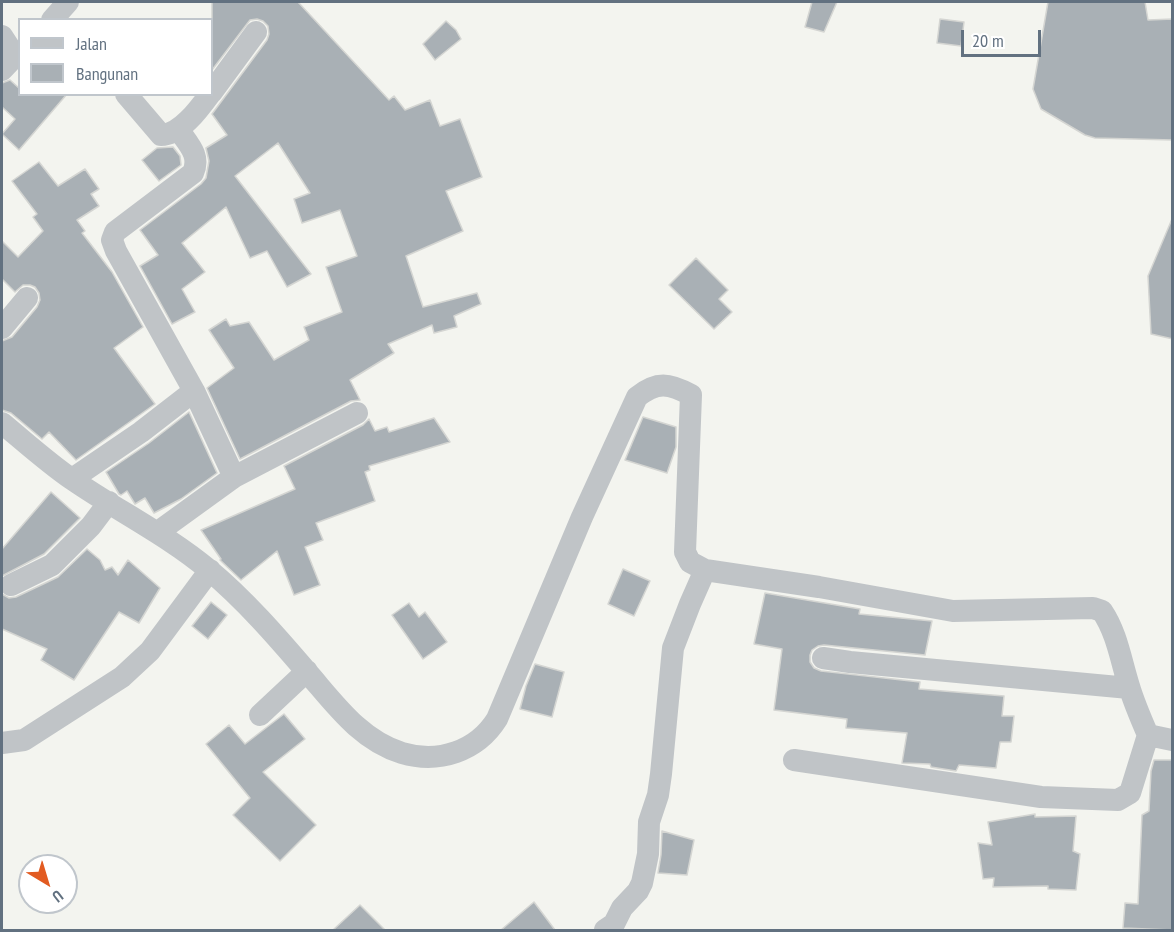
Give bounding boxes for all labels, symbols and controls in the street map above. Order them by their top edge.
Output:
legend [18,18,213,96]
scale bar [964,18,1044,56]
text: 20 m [972,29,1004,52]
text: Jalan [76,32,107,55]
text: Bangunan [76,62,138,85]
north arrow [18,854,78,914]
text: U [48,886,67,907]

